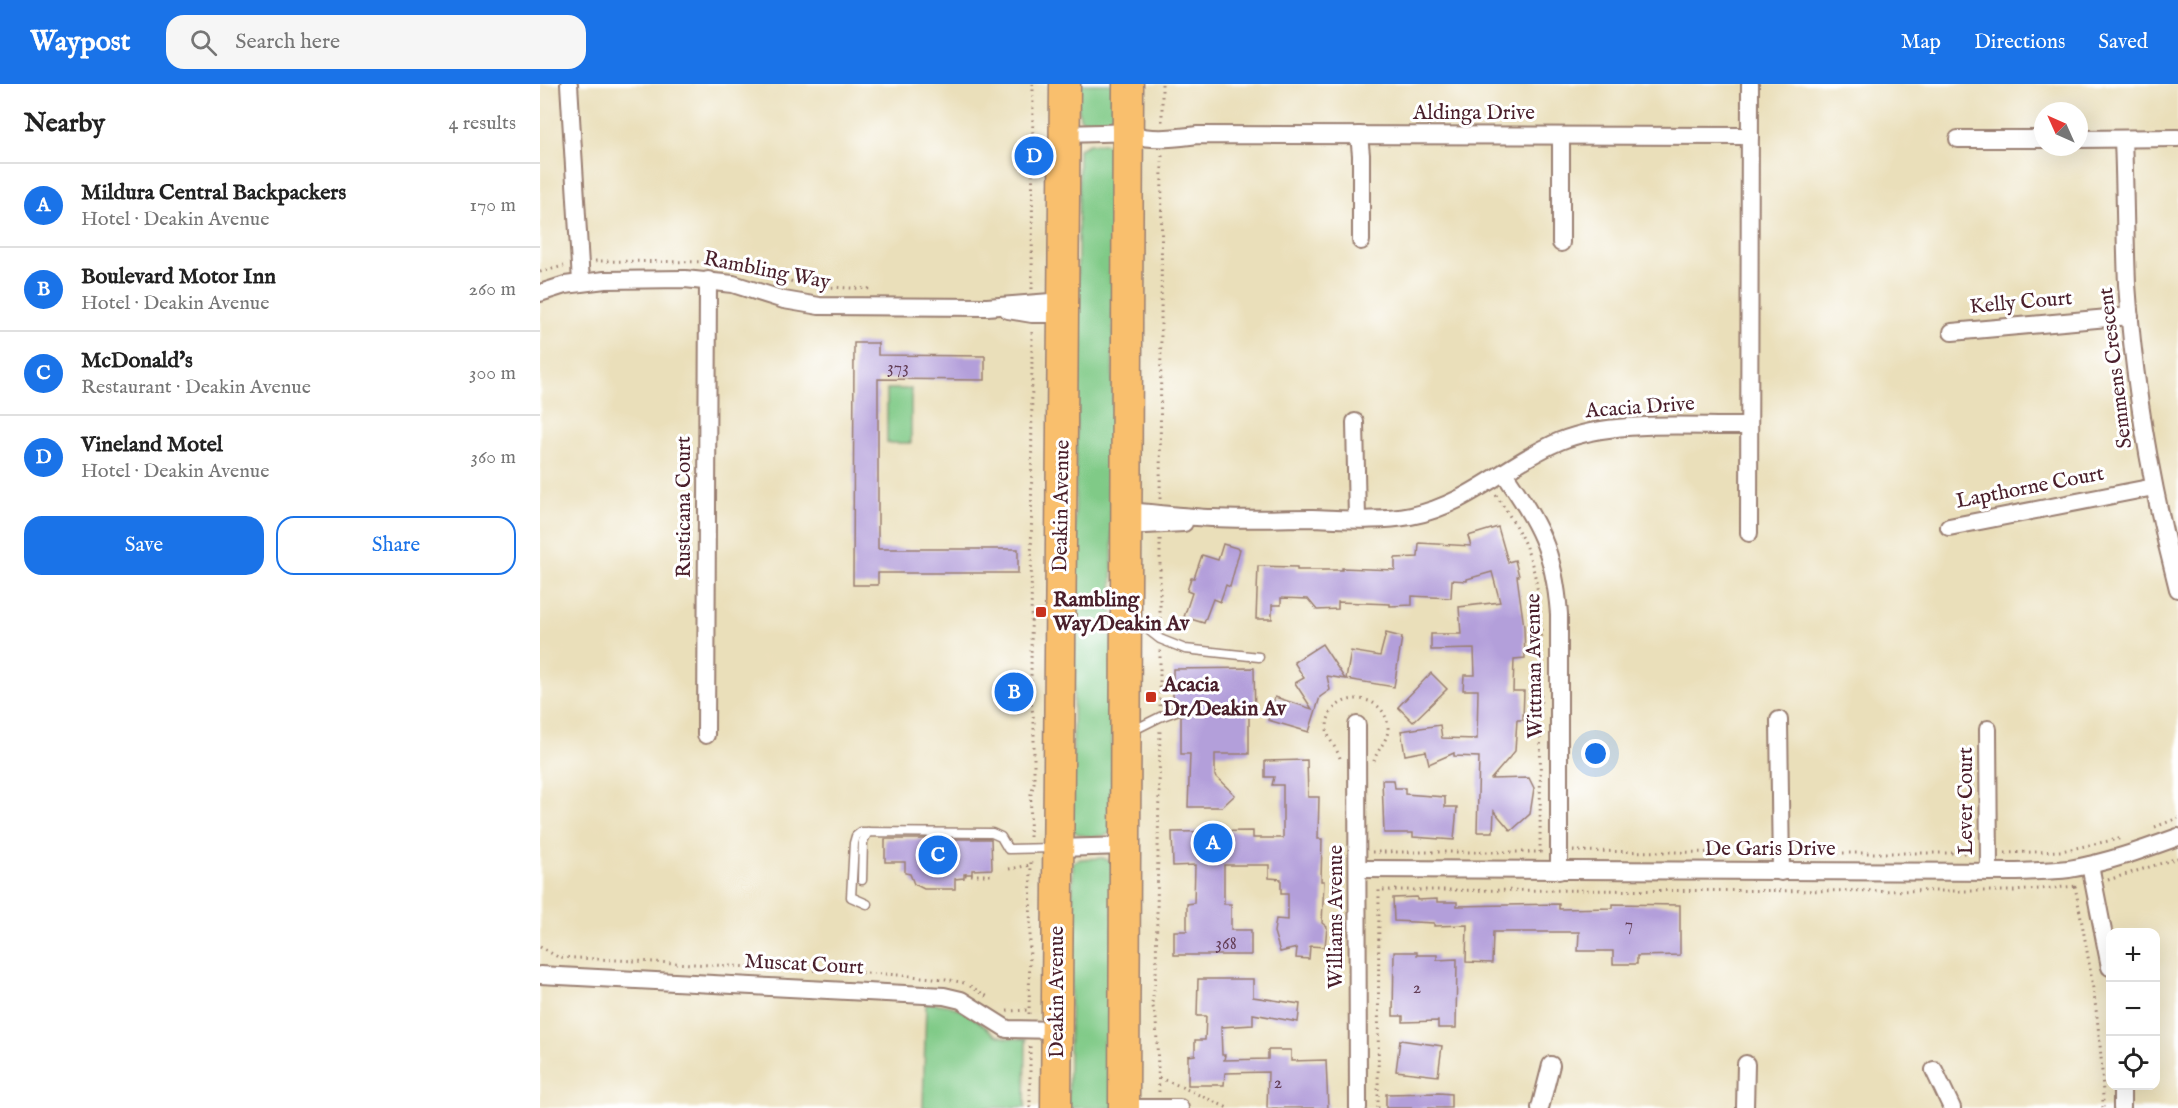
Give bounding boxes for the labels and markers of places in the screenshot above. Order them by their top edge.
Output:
pin: D [1014,134,1054,178]
place label: Rambling Way/Deakin Av [1052,587,1190,638]
marker: Rambling Way/Deakin Av [1034,605,1048,619]
pin: B [994,670,1034,714]
place label: Acacia Dr/Deakin Av [1162,672,1287,723]
marker: Acacia Dr/Deakin Av [1144,690,1158,704]
pin: A [1194,820,1232,866]
pin: C [918,832,958,878]

